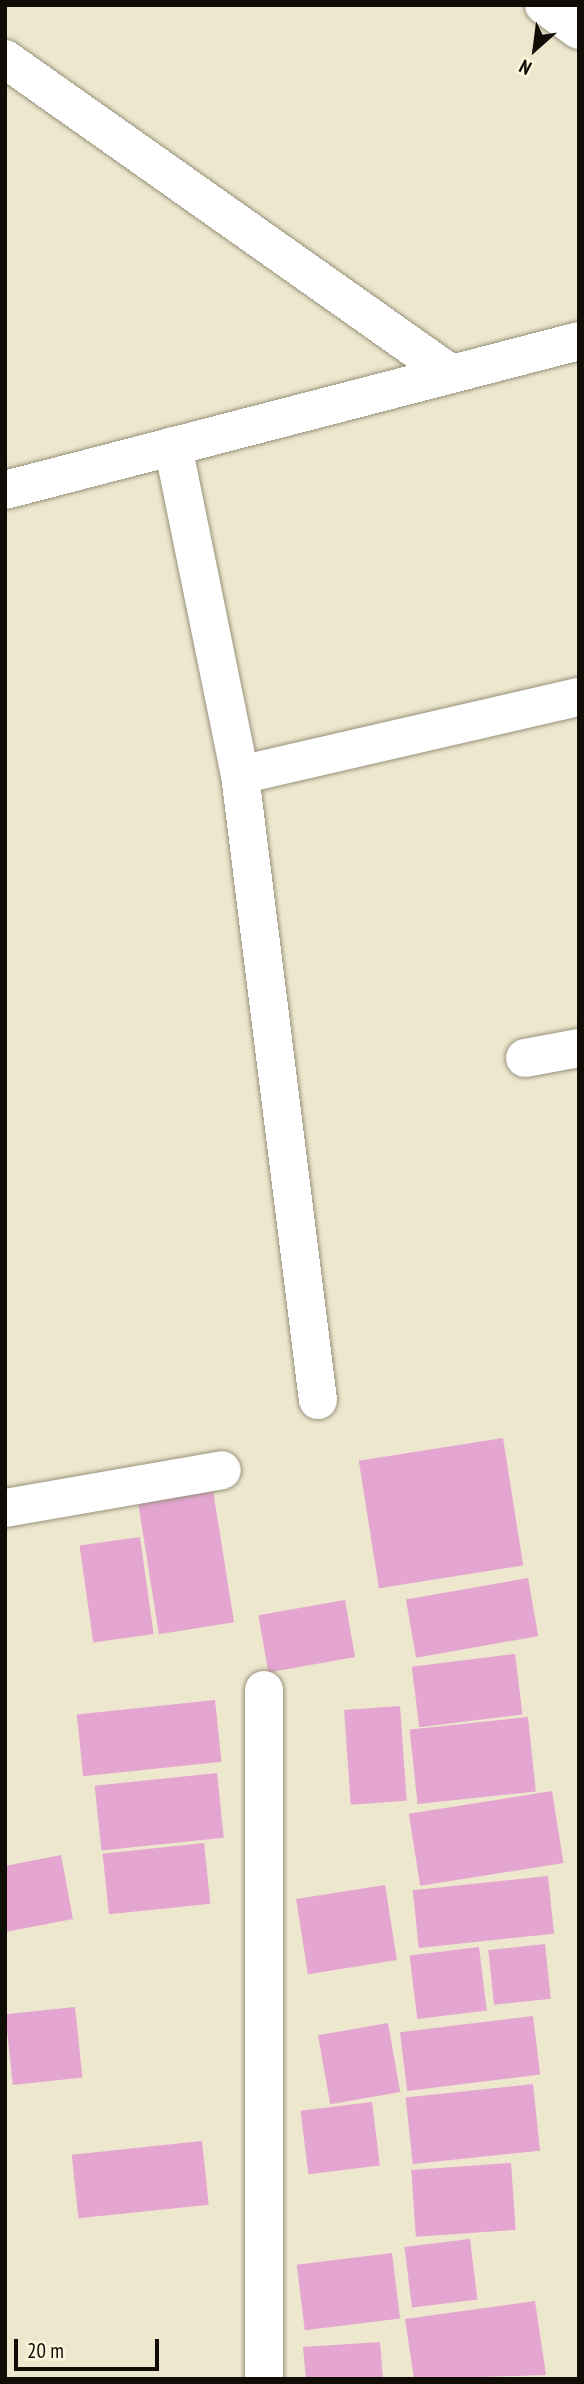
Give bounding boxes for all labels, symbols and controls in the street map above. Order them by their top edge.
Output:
north arrow [500,14,570,84]
text: N [515,55,535,81]
scale bar [18,2324,163,2368]
text: 20 m [27,2337,64,2364]

